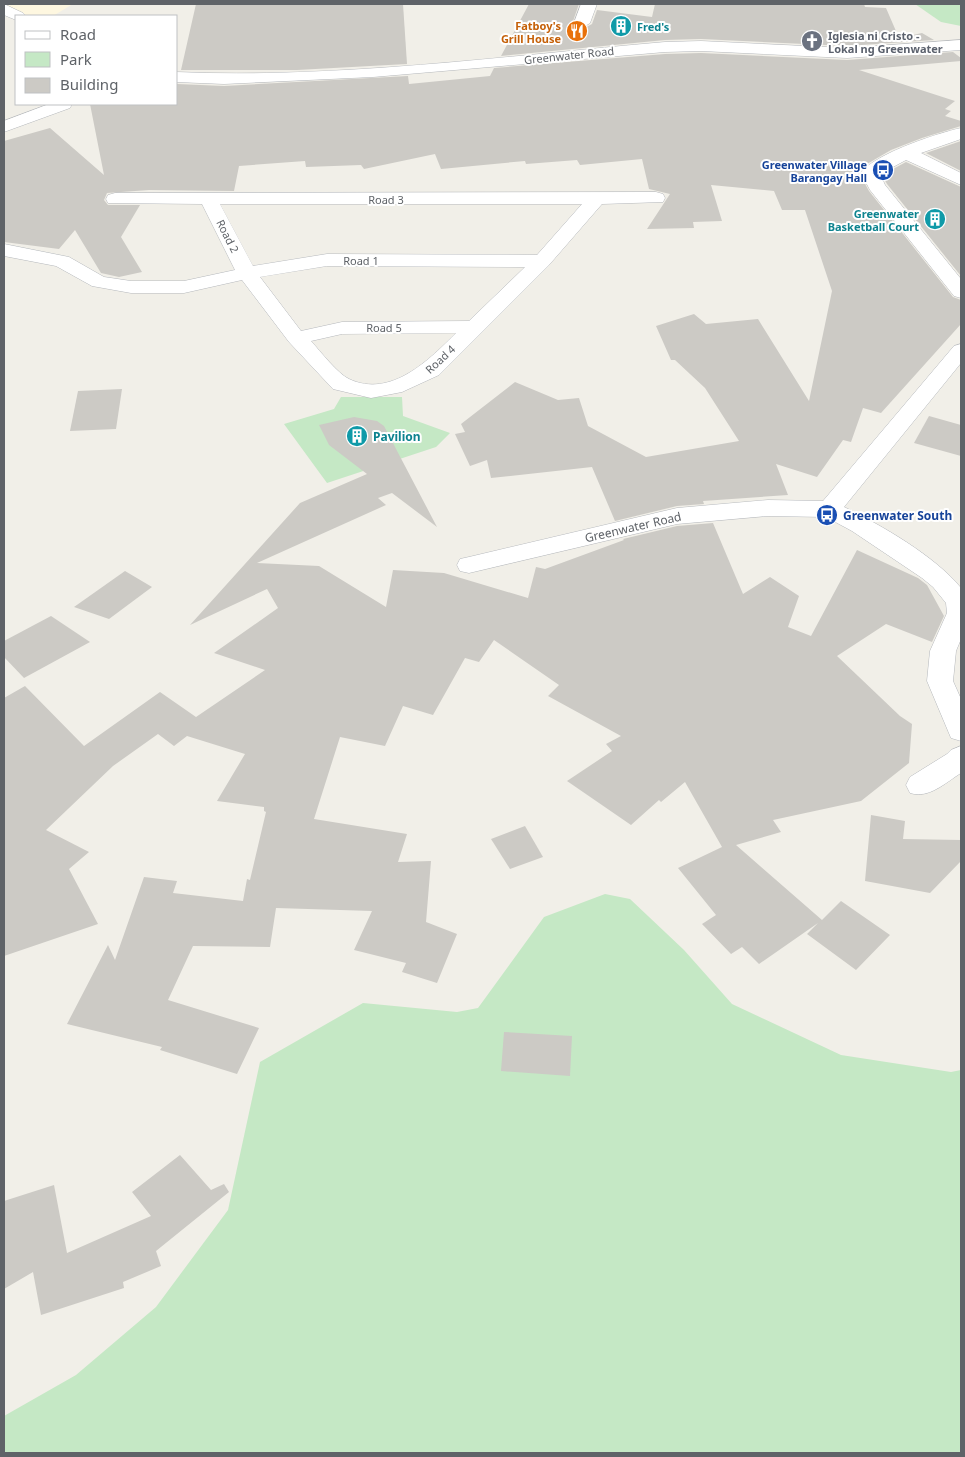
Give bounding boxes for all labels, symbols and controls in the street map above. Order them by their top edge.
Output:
building icon: Fred's [609,14,633,38]
legend [15,15,178,105]
place label: Fatboy's Grill House [501,18,561,46]
restaurant icon: Fatboy's Grill House [565,19,589,43]
place label: Fred's [637,19,670,34]
text: Road [60,24,96,44]
place label: Iglesia ni Cristo - Lokal ng Greenwater [828,28,943,56]
church icon: Iglesia ni Cristo - Lokal ng Greenwater [800,29,824,53]
street label: Greenwater Road [523,43,615,67]
text: Park [60,49,92,69]
text: Building [60,74,118,94]
place label: Greenwater Village Barangay Hall [762,157,867,185]
bus stop icon: Greenwater Village Barangay Hall [871,158,895,182]
street label: Road 3 [368,192,404,207]
place label: Greenwater Basketball Court [828,206,919,234]
building icon: Greenwater Basketball Court [923,207,947,231]
street label: Road 2 [213,217,243,255]
street label: Road 1 [343,253,379,268]
street label: Road 5 [366,320,402,335]
street label: Road 4 [422,341,459,377]
building icon: Pavilion [345,424,369,448]
place label: Pavilion [373,428,421,445]
bus stop icon: Greenwater South [815,503,839,527]
place label: Greenwater South [843,507,952,524]
street label: Greenwater Road [583,508,683,546]

